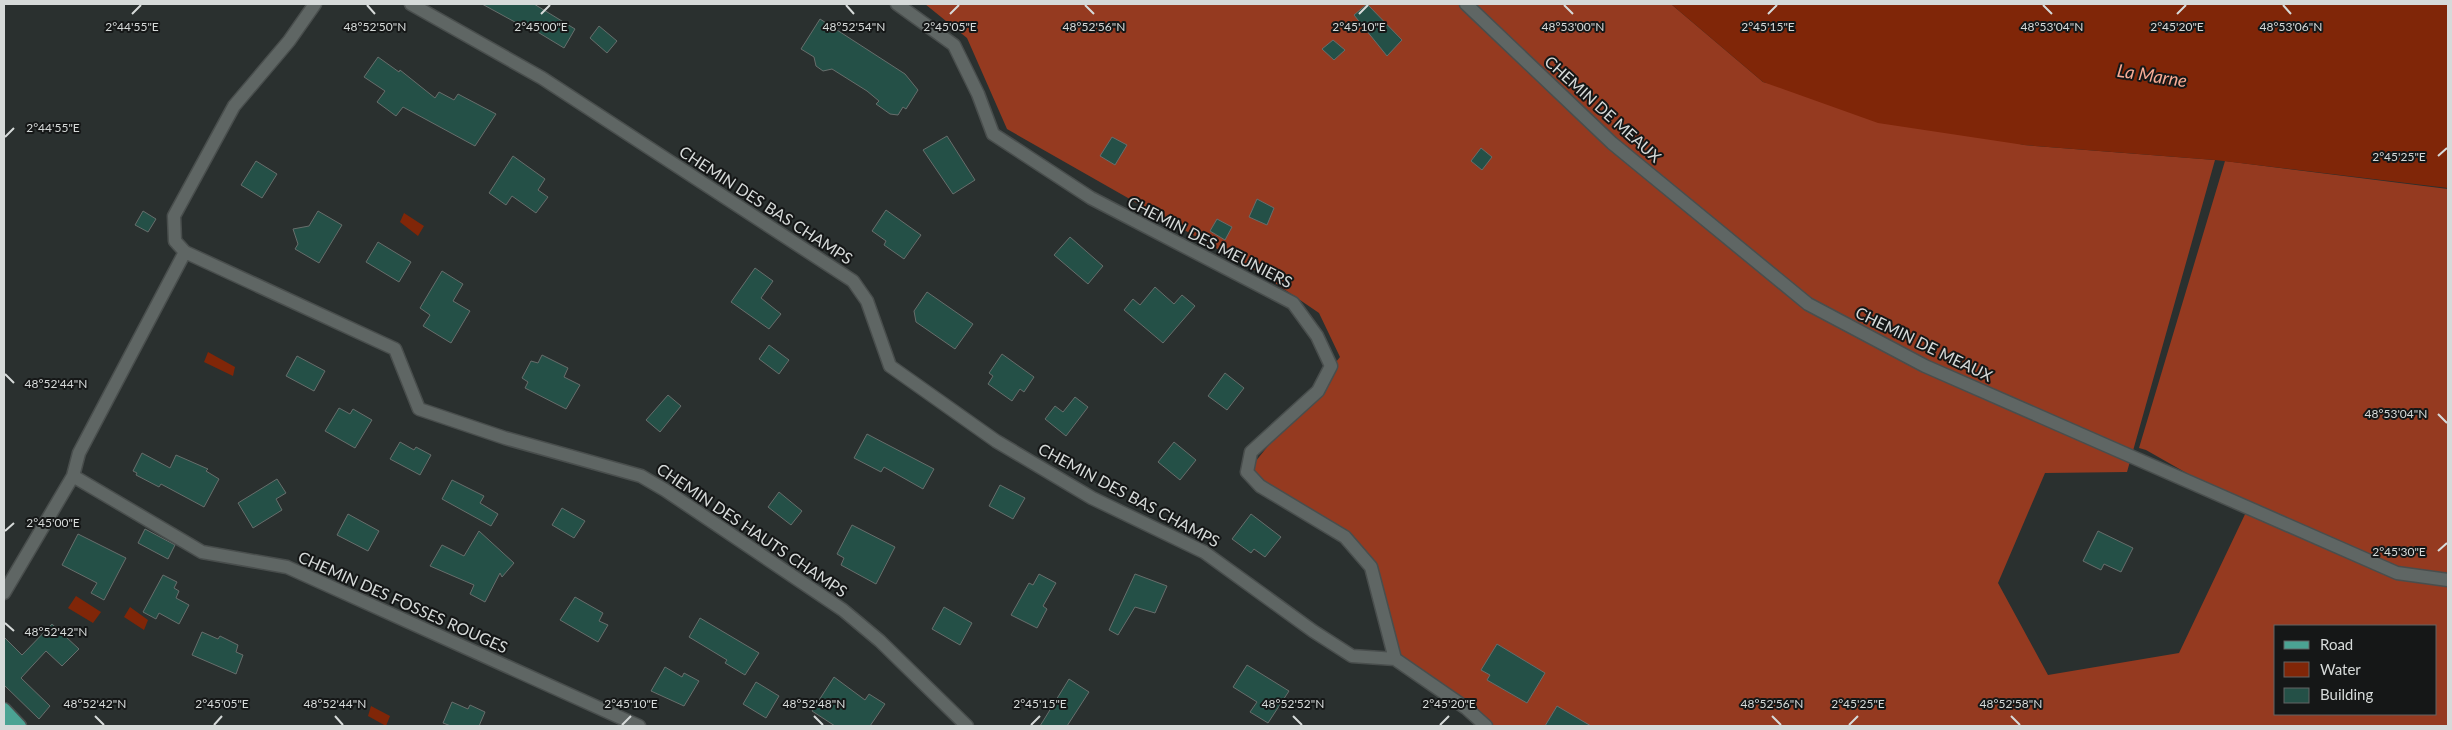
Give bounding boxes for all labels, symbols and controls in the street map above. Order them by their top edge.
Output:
text: 2°44'55"E [105,19,159,34]
text: 48°52'50"N [344,19,406,34]
text: 2°45'00"E [514,19,568,34]
text: 48°52'54"N [823,19,885,34]
text: 2°45'05"E [923,19,977,34]
text: 48°52'56"N [1063,19,1125,34]
text: 2°45'10"E [1332,19,1386,34]
text: 48°53'00"N [1542,19,1604,34]
text: 2°45'15"E [1741,19,1795,34]
text: 48°53'04"N [2021,19,2083,34]
text: 2°45'20"E [2150,19,2204,34]
text: 48°53'06"N [2260,19,2322,34]
street label: CHEMIN DE MEAUX [1541,51,1666,166]
water label: La Marne [2116,59,2189,91]
text: 2°44'55"E [26,120,80,135]
street label: CHEMIN DES BAS CHAMPS [676,141,856,268]
text: 2°45'25"E [2372,149,2426,164]
street label: CHEMIN DES MEUNIERS [1125,192,1296,291]
street label: CHEMIN DE MEAUX [1853,302,1996,385]
text: 48°52'44"N [25,376,87,391]
text: 48°53'04"N [2365,406,2427,421]
street label: CHEMIN DES BAS CHAMPS [1035,439,1223,551]
street label: CHEMIN DES HAUTS CHAMPS [653,459,851,601]
text: 2°45'00"E [26,515,80,530]
text: 2°45'30"E [2372,544,2426,559]
street label: CHEMIN DES FOSSES ROUGES [296,547,511,656]
text: 48°52'42"N [25,624,87,639]
legend [2274,625,2437,715]
text: Road [2320,635,2353,653]
text: Water [2320,660,2361,678]
text: Building [2320,685,2373,703]
text: 48°52'42"N [64,696,126,711]
text: 2°45'05"E [195,696,249,711]
text: 48°52'44"N [304,696,366,711]
text: 2°45'10"E [604,696,658,711]
text: 48°52'48"N [783,696,845,711]
text: 2°45'15"E [1013,696,1067,711]
text: 48°52'52"N [1262,696,1324,711]
text: 2°45'20"E [1422,696,1476,711]
text: 48°52'56"N [1741,696,1803,711]
text: 2°45'25"E [1831,696,1885,711]
text: 48°52'58"N [1980,696,2042,711]

